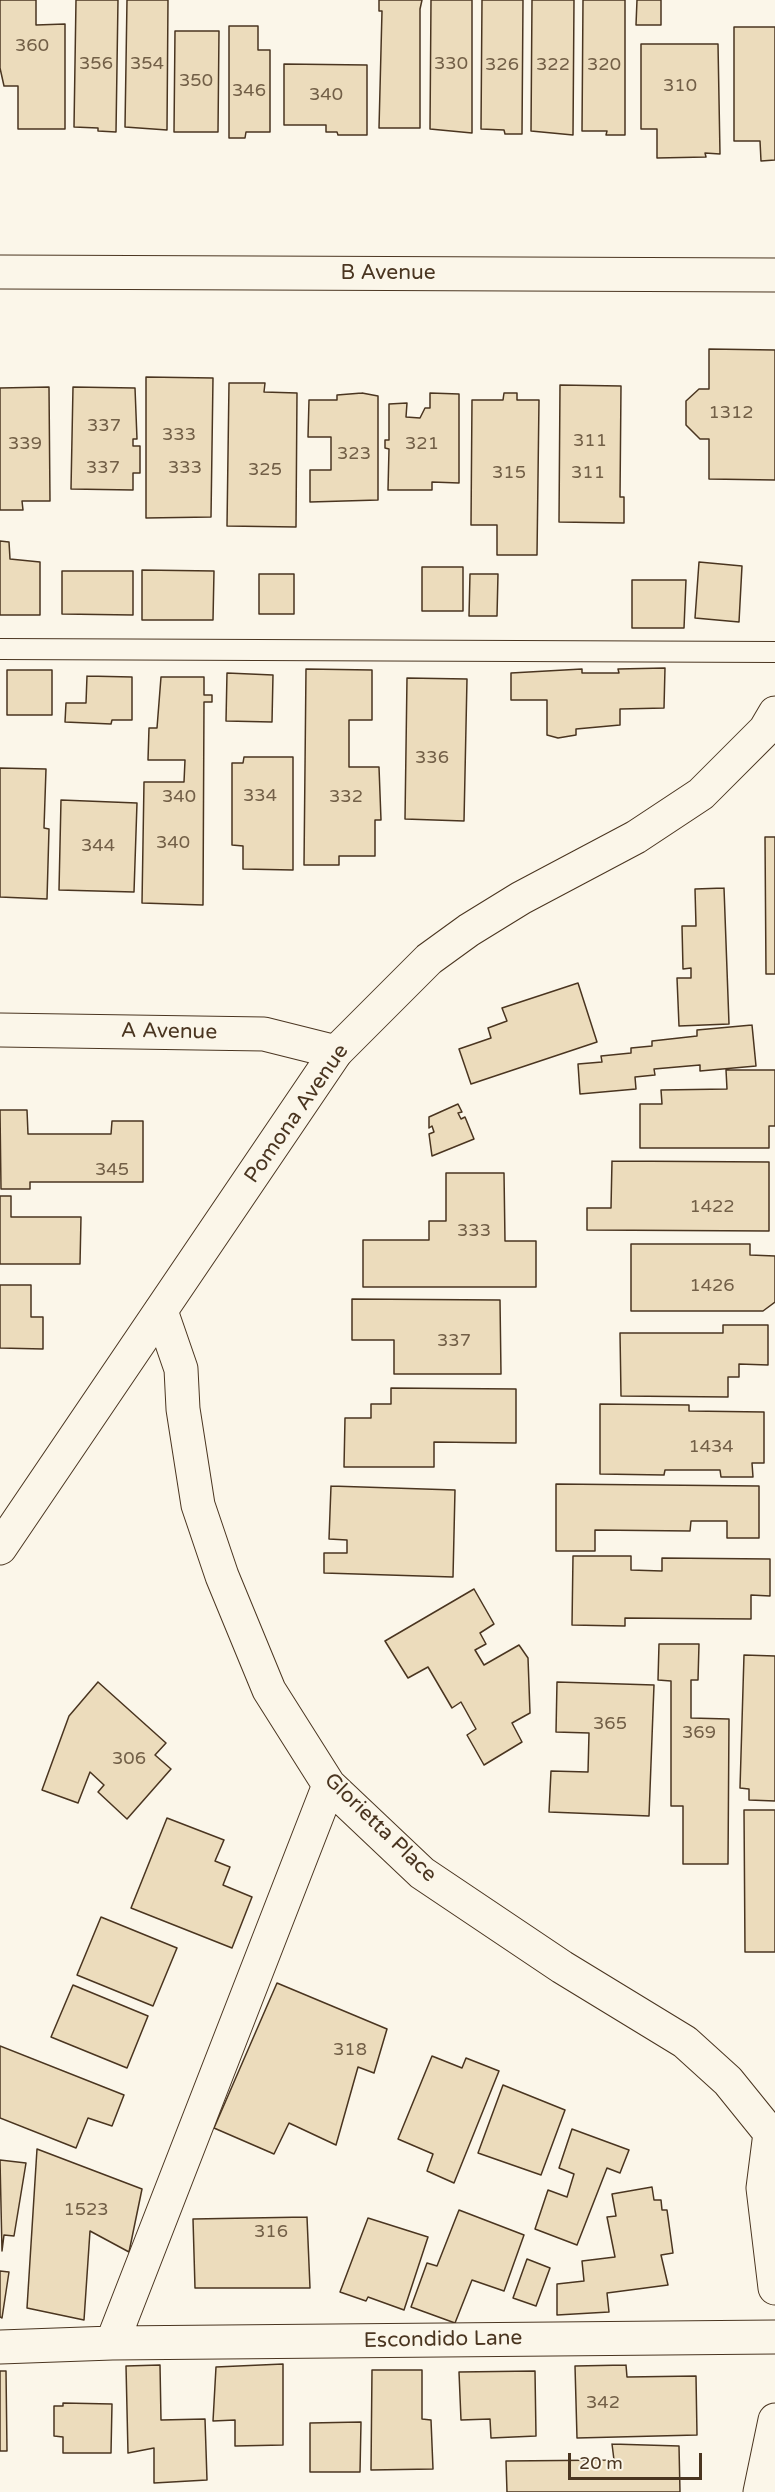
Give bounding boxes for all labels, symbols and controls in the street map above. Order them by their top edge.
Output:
house number: 360 [15,35,49,57]
house number: 356 [79,53,113,75]
house number: 354 [130,53,164,75]
house number: 330 [434,53,468,75]
house number: 326 [485,54,519,76]
house number: 322 [536,54,570,76]
house number: 320 [587,54,621,76]
house number: 350 [179,70,213,92]
house number: 310 [663,75,697,97]
house number: 346 [232,80,266,102]
house number: 340 [309,84,343,106]
street label: B Avenue [340,260,436,286]
house number: 1312 [708,402,754,424]
house number: 337 [87,415,121,437]
house number: 333 [162,424,196,446]
house number: 311 [573,430,607,452]
house number: 339 [8,433,42,455]
house number: 321 [405,433,439,455]
house number: 323 [337,443,371,465]
house number: 337 [86,457,120,479]
house number: 333 [168,457,202,479]
house number: 325 [248,459,282,481]
house number: 315 [492,462,526,484]
house number: 311 [571,462,605,484]
house number: 336 [415,747,449,769]
house number: 334 [243,785,277,807]
house number: 340 [162,786,196,808]
house number: 332 [329,786,363,808]
house number: 340 [156,832,190,854]
house number: 344 [81,835,115,857]
street label: A Avenue [121,1019,217,1045]
street label: Pomona Avenue [240,1040,354,1188]
house number: 345 [95,1159,129,1181]
house number: 1422 [689,1196,735,1218]
house number: 333 [457,1220,491,1242]
house number: 1426 [689,1275,735,1297]
house number: 337 [437,1330,471,1352]
house number: 1434 [688,1436,734,1458]
house number: 365 [593,1713,627,1735]
house number: 369 [682,1722,716,1744]
house number: 306 [112,1748,146,1770]
street label: Glorietta Place [319,1768,441,1888]
house number: 318 [333,2039,367,2061]
house number: 1523 [63,2199,109,2221]
house number: 316 [254,2221,288,2243]
street label: Escondido Lane [364,2326,522,2354]
house number: 342 [586,2392,620,2414]
scale bar [571,2441,704,2479]
text: 20 m [579,2452,623,2474]

